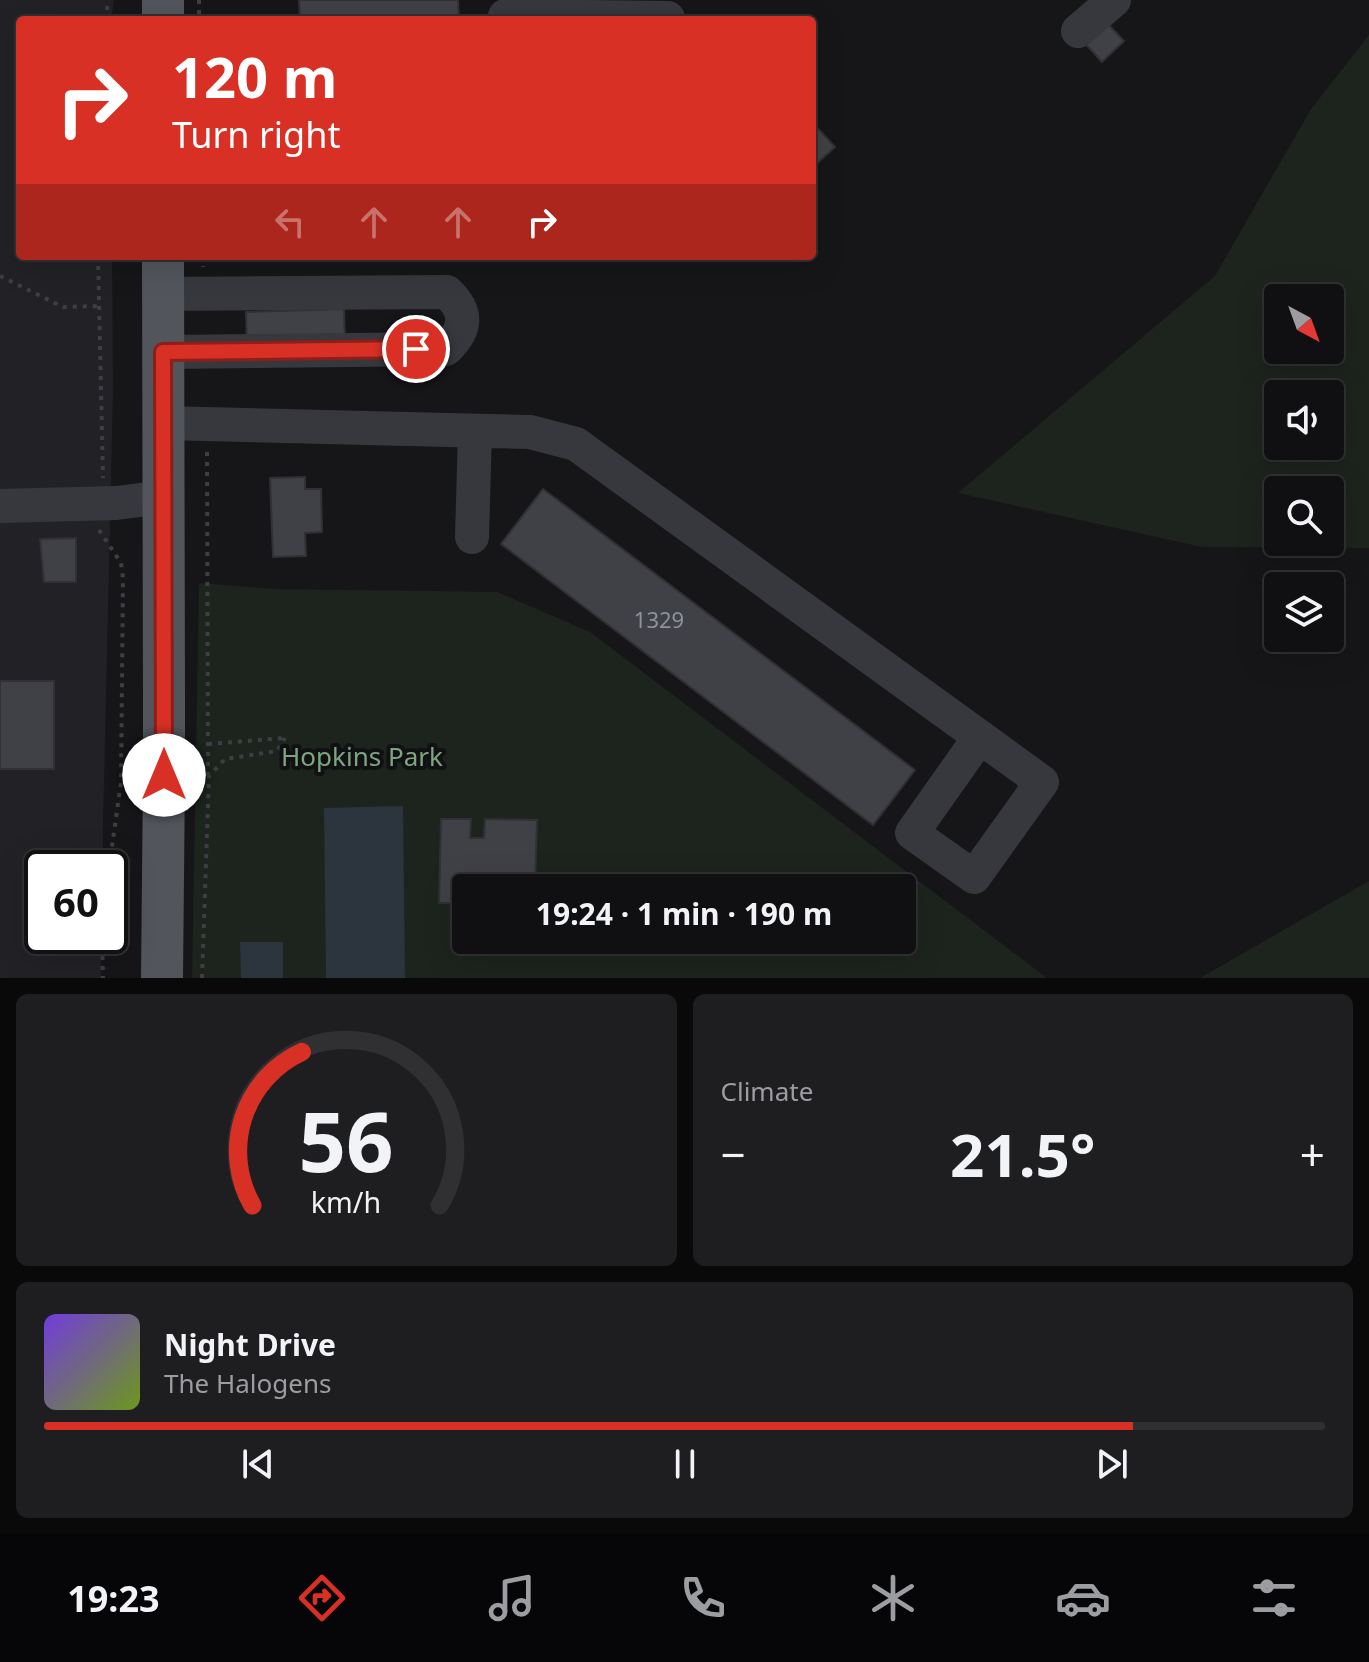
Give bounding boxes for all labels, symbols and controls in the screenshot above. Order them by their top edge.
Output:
text: 120 m [172,38,337,114]
icon: right [40,48,144,152]
text: Turn right [172,110,340,159]
icon: left [268,200,312,244]
icon: ahead [352,200,396,244]
icon: ahead [436,200,480,244]
icon: right [520,200,564,244]
north arrow [1264,284,1344,364]
map controls [1264,284,1344,652]
pin [382,315,450,383]
icon: arrive [394,327,438,371]
button: sound [1264,380,1344,460]
button: search [1264,476,1344,556]
button: layers [1264,572,1344,652]
house number: 1329 [634,604,684,634]
position arrow [122,733,206,817]
park label: Hopkins Park [281,738,443,774]
speed limit sign: 60 [24,850,128,954]
text: 19:24 · 1 min · 190 m [536,893,832,934]
text: Climate [721,1073,813,1109]
text: 56 [299,1083,394,1196]
text: 21.5° [950,1113,1095,1195]
text: − [721,1124,746,1184]
text: + [1300,1124,1325,1184]
text: km/h [311,1182,381,1221]
text: Night Drive [164,1324,336,1365]
text: The Halogens [164,1365,331,1401]
icon: previous [236,1442,280,1486]
icon: pause [663,1442,707,1486]
icon: next [1090,1442,1134,1486]
icon: directions [294,1570,350,1626]
icon: music [484,1570,540,1626]
icon: phone [675,1570,731,1626]
icon: climate [865,1570,921,1626]
icon: car [1055,1570,1111,1626]
icon: filters [1246,1570,1302,1626]
text: 19:23 [67,1574,160,1623]

